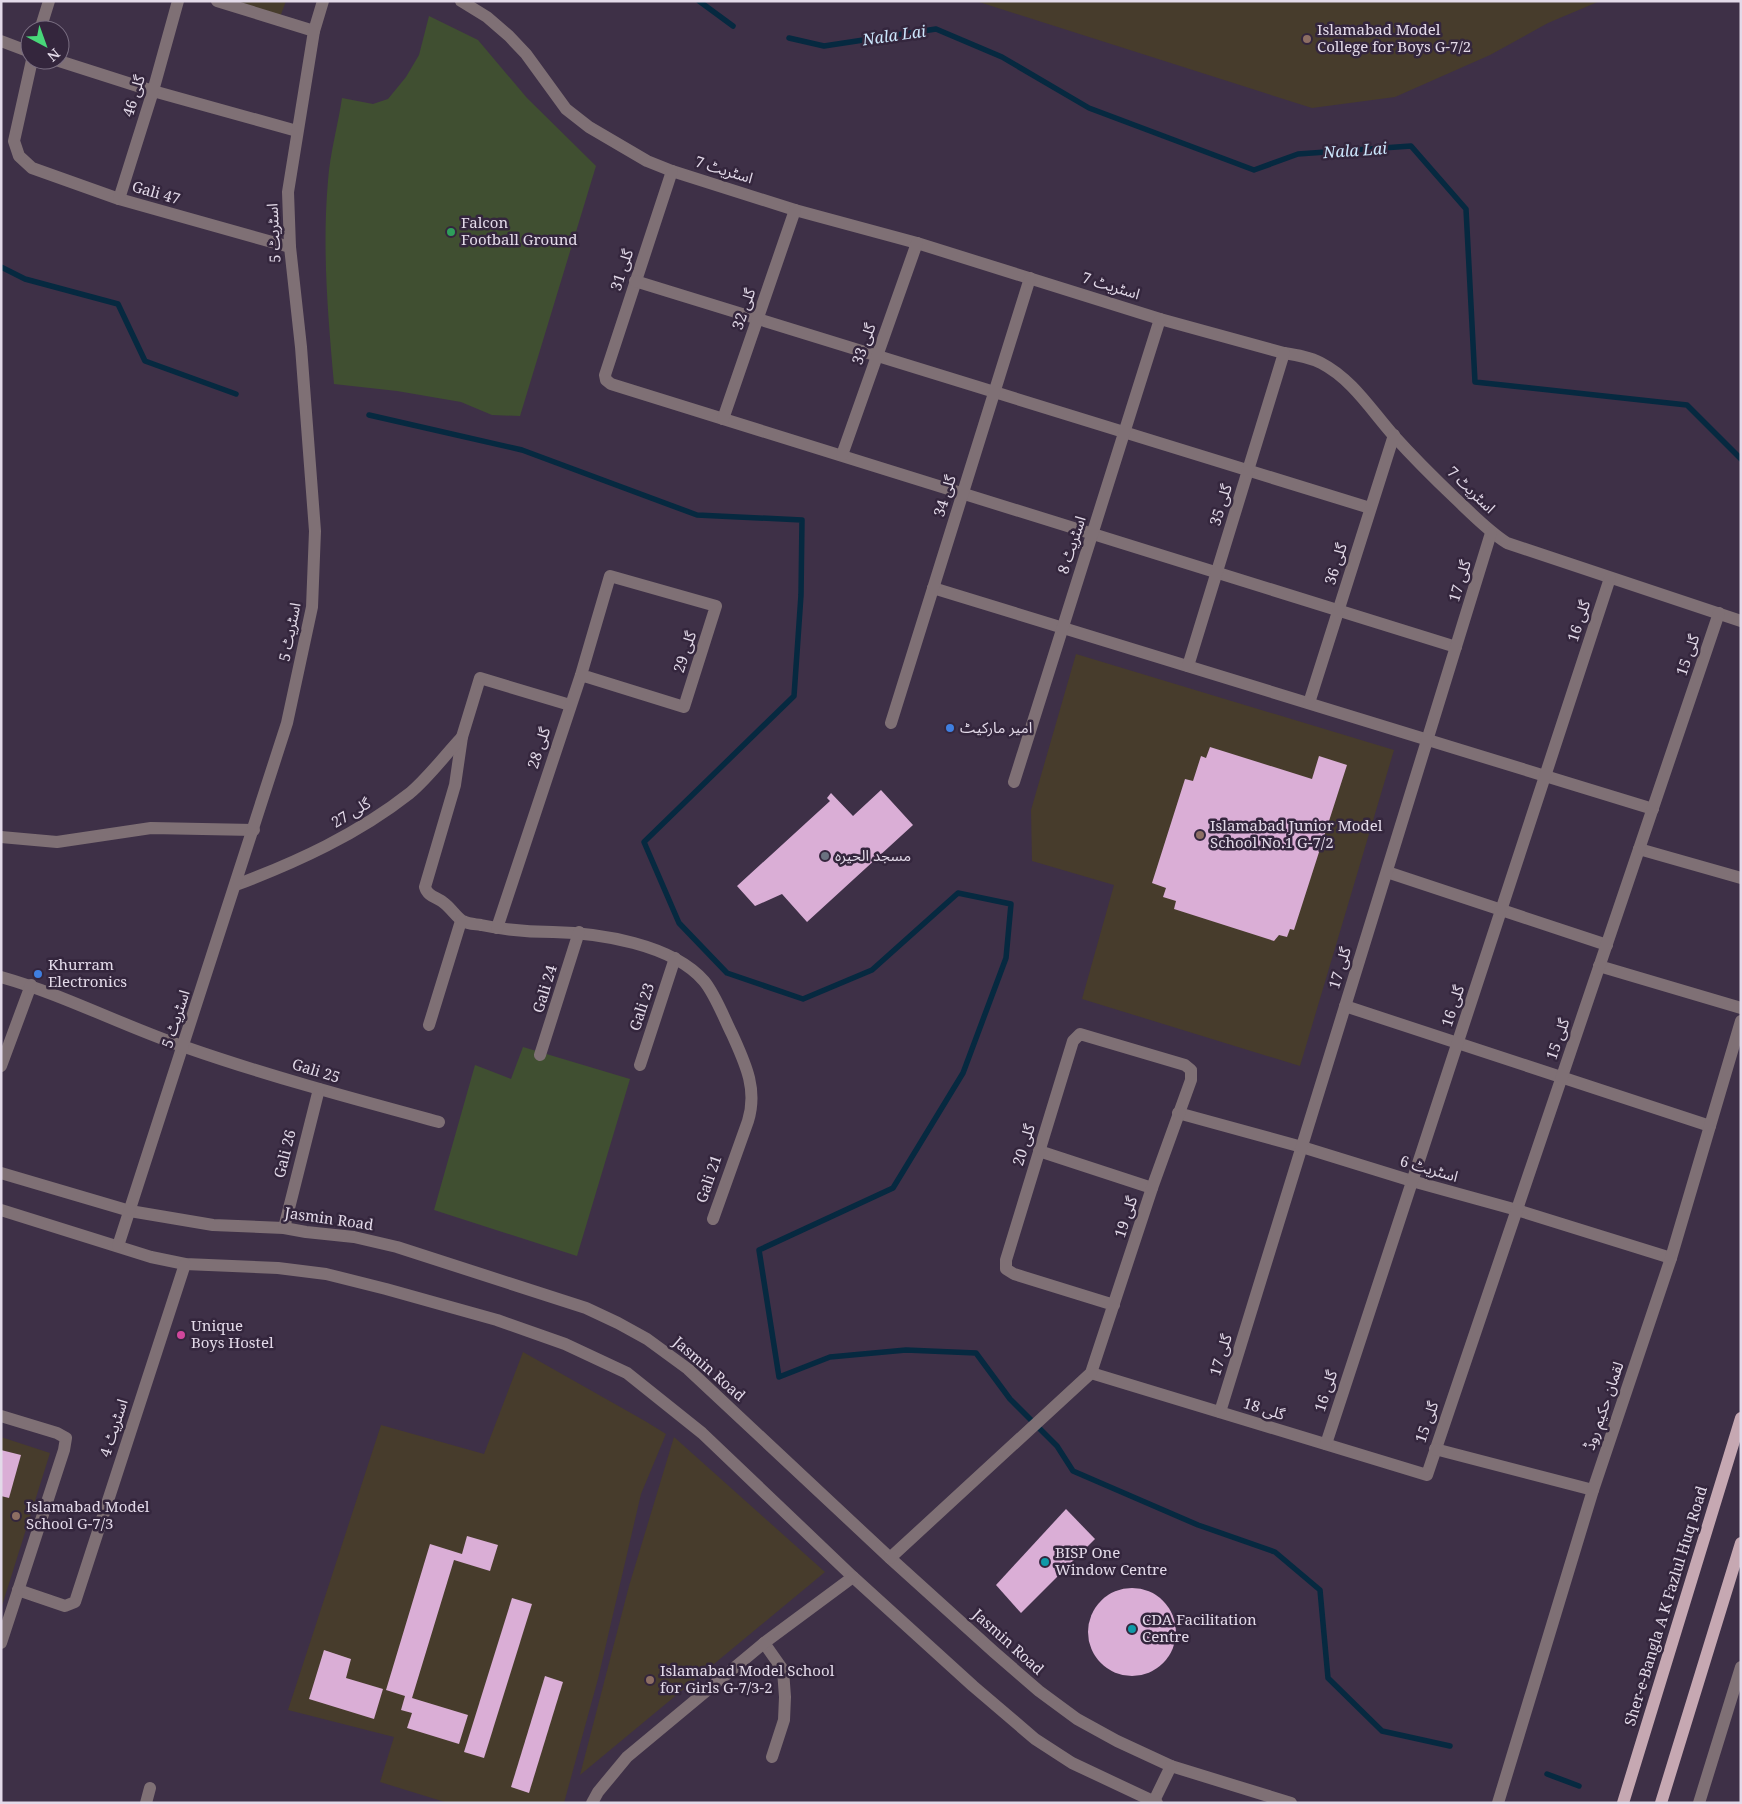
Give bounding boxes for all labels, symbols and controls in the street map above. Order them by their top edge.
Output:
place label: Islamabad Model College for Boys G-7/2 [1317,19,1471,56]
north arrow [20,20,70,70]
water label: Nala Lai [860,20,927,50]
marker: Islamabad Model College for Boys G-7/2 [1301,33,1313,45]
text: N [43,44,64,66]
street label: گلی 46 [117,72,149,119]
water label: Nala Lai [1321,137,1388,163]
street label: اسٹریٹ 7 [693,151,756,187]
street label: Gali 47 [130,176,183,208]
street label: اسٹریٹ 5 [261,203,285,263]
place label: Falcon Football Ground [461,212,578,249]
marker: Falcon Football Ground [445,226,457,238]
street label: گلی 31 [605,246,637,293]
street label: اسٹریٹ 7 [1080,267,1143,303]
street label: گلی 32 [727,285,760,332]
street label: گلی 33 [846,320,880,367]
street label: اسٹریٹ 7 [1443,461,1500,517]
street label: گلی 34 [928,472,960,519]
street label: گلی 35 [1204,481,1236,528]
street label: اسٹریٹ 8 [1052,513,1090,576]
street label: گلی 36 [1319,540,1351,587]
street label: گلی 17 [1443,557,1475,604]
street label: گلی 16 [1562,597,1594,644]
street label: اسٹریٹ 5 [274,601,305,663]
street label: گلی 29 [668,628,700,675]
street label: گلی 15 [1671,631,1704,678]
place label: امیر مارکیٹ [960,717,1032,737]
marker: امیر مارکیٹ [944,722,956,734]
street label: گلی 28 [522,724,554,771]
street label: گلی 27 [327,792,375,832]
place label: Islamabad Junior Model School No.1 G-7/2 [1210,815,1383,852]
marker: Islamabad Junior Model School No.1 G-7/2 [1194,829,1206,841]
place label: مسجد الحیرہ [835,845,911,865]
marker: مسجد الحیرہ [819,850,831,862]
street label: گلی 17 [1323,944,1355,991]
place label: Khurram Electronics [48,954,127,991]
street label: Gali 24 [527,962,561,1015]
marker: Khurram Electronics [32,968,44,980]
street label: Gali 23 [624,980,658,1033]
street label: گلی 16 [1436,982,1468,1029]
street label: اسٹریٹ 5 [156,987,194,1050]
street label: گلی 15 [1541,1015,1574,1062]
street label: Gali 25 [290,1053,343,1087]
street label: گلی 20 [1007,1121,1039,1168]
street label: Gali 26 [268,1127,300,1180]
street label: اسٹریٹ 6 [1398,1150,1461,1186]
street label: Gali 21 [691,1152,726,1205]
street label: گلی 19 [1109,1193,1141,1240]
street label: Jasmin Road [283,1202,375,1234]
place label: Unique Boys Hostel [191,1315,274,1352]
marker: Unique Boys Hostel [175,1329,187,1341]
street label: Jasmin Road [669,1331,750,1405]
street label: گلی 17 [1204,1331,1236,1378]
street label: لقمان حکیم روڈ [1579,1359,1629,1453]
street label: گلی 16 [1309,1367,1341,1414]
street label: گلی 18 [1241,1392,1288,1424]
street label: اسٹریٹ 4 [94,1396,132,1459]
street label: گلی 15 [1410,1398,1443,1445]
street label: Sher-e-Bangla A K Fazlul Huq Road [1619,1483,1711,1728]
place label: Islamabad Model School G-7/3 [26,1496,150,1533]
marker: Islamabad Model School G-7/3 [10,1510,22,1522]
place label: BISP One Window Centre [1055,1542,1167,1579]
marker: BISP One Window Centre [1039,1556,1051,1568]
street label: Jasmin Road [968,1603,1049,1679]
place label: CDA Facilitation Centre [1142,1609,1257,1646]
marker: CDA Facilitation Centre [1126,1623,1138,1635]
place label: Islamabad Model School for Girls G-7/3-2 [660,1660,835,1697]
marker: Islamabad Model School for Girls G-7/3-2 [644,1674,656,1686]

